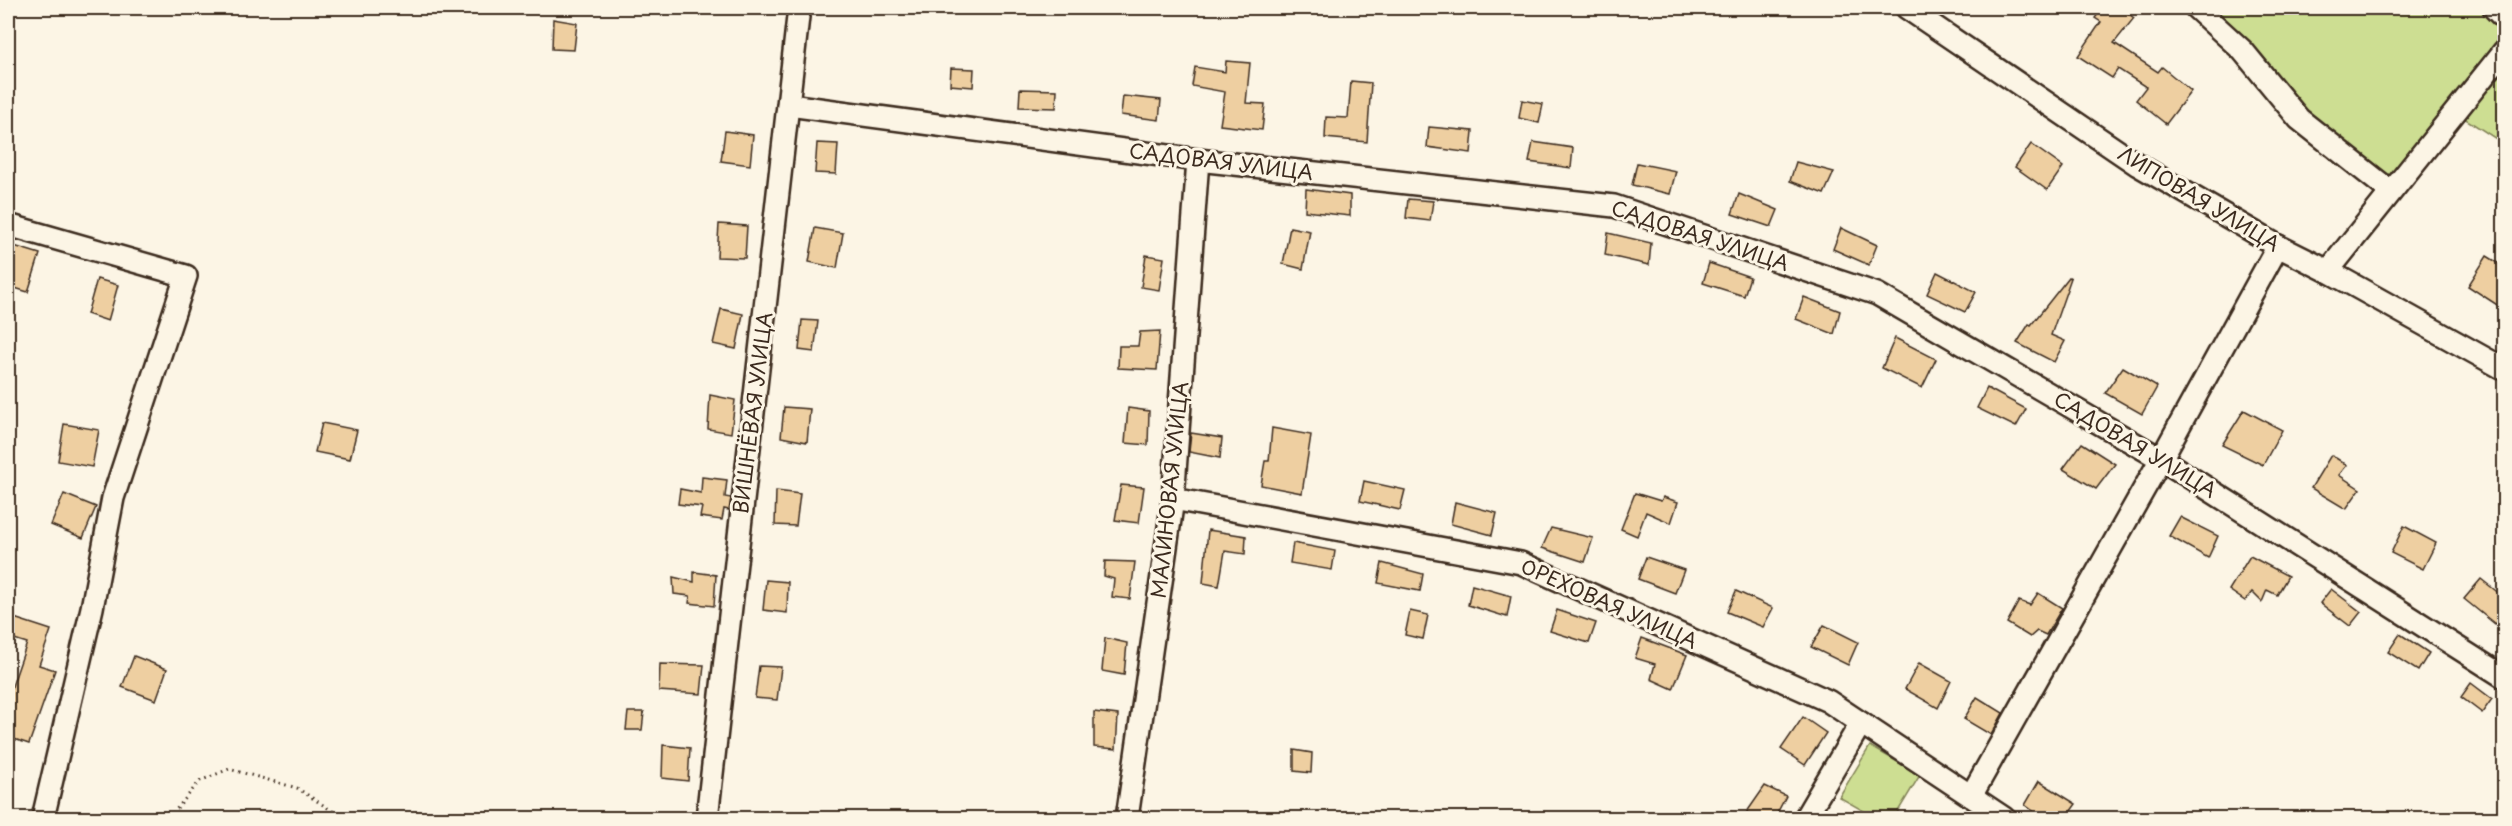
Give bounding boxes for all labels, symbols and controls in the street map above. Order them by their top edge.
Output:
street label: САДОВАЯ УЛИЦА [1127,135,1315,187]
street label: ЛИПОВАЯ УЛИЦА [2113,138,2286,258]
street label: САДОВАЯ УЛИЦА [1608,192,1793,278]
street label: ВИШНЁВАЯ УЛИЦА [725,310,779,516]
street label: МАЛИНОВАЯ УЛИЦА [1143,380,1195,600]
street label: САДОВАЯ УЛИЦА [2048,384,2223,505]
street label: ОРЕХОВАЯ УЛИЦА [1516,551,1703,656]

